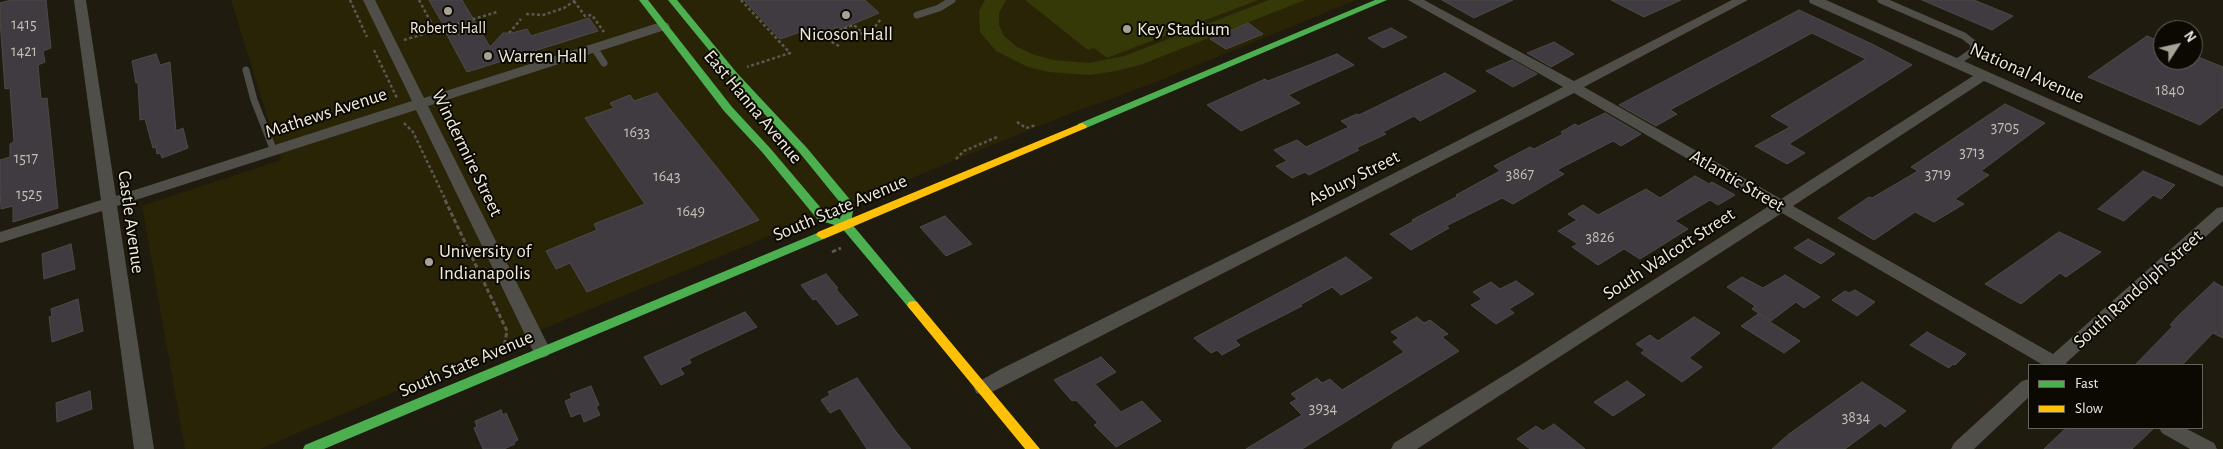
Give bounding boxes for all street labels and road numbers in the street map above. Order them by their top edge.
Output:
street label: National Avenue [1966,38,2088,108]
street label: East Hanna Avenue [699,45,807,169]
street label: Mathews Avenue [262,83,390,143]
street label: Windermire Street [426,86,508,220]
street label: Asbury Street [1304,145,1404,211]
street label: Atlantic Street [1686,145,1788,217]
street label: Castle Avenue [112,169,150,275]
street label: South State Avenue [769,169,911,247]
street label: South Walcott Street [1599,203,1739,305]
street label: South Randolph Street [2068,225,2208,353]
street label: South State Avenue [395,325,537,403]

